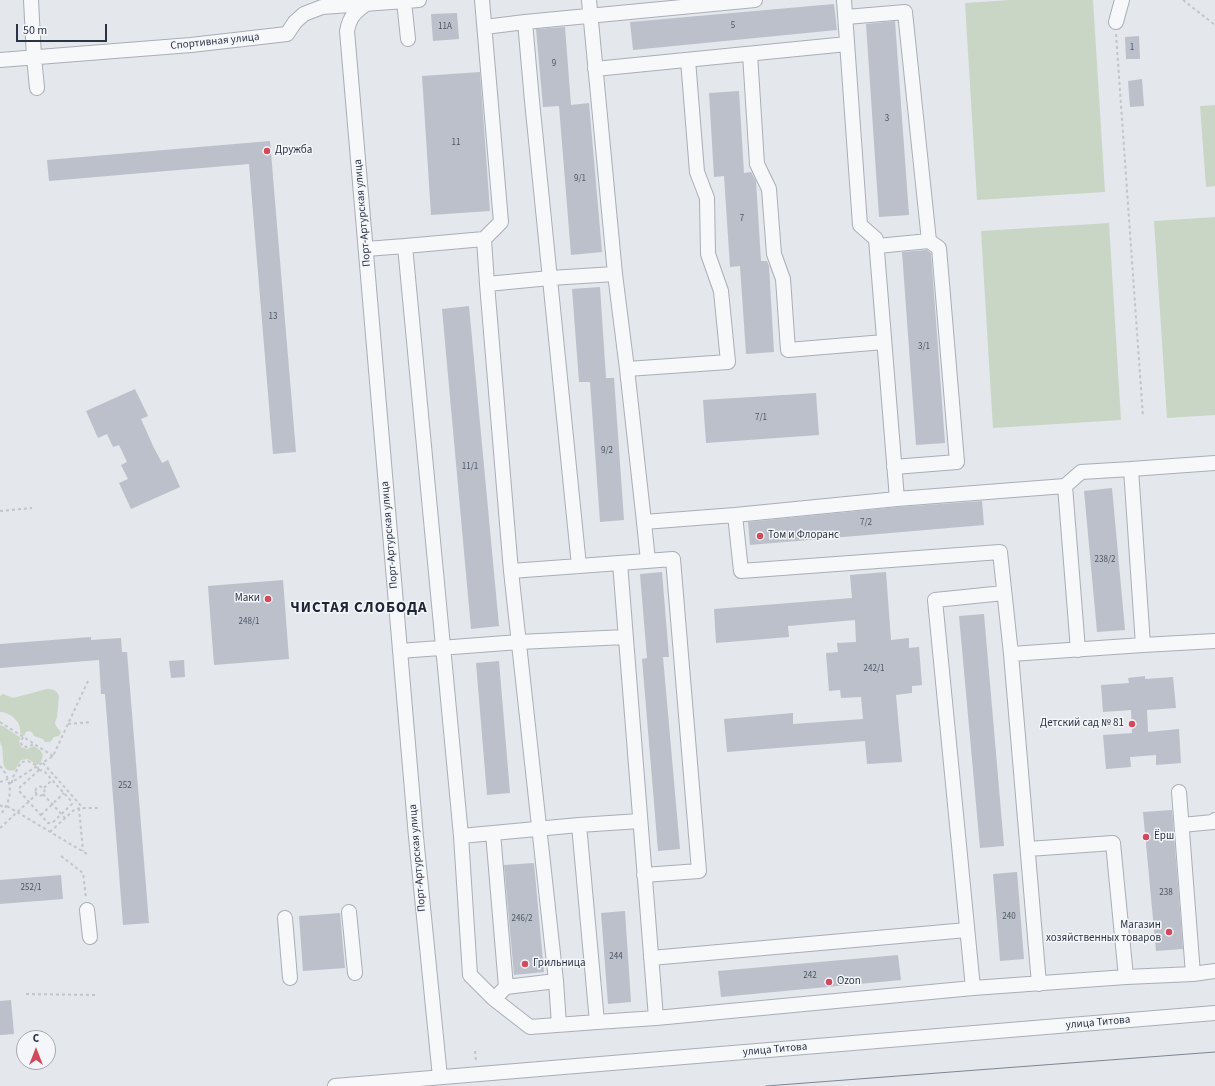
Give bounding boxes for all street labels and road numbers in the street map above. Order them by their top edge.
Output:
street label: Спортивная улица [170,31,260,53]
street label: Порт-Артурская улица [352,159,374,267]
street label: Порт-Артурская улица [379,481,401,589]
street label: Порт-Артурская улица [407,804,429,912]
street label: улица Титова [1065,1014,1131,1032]
street label: улица Титова [742,1041,808,1059]

